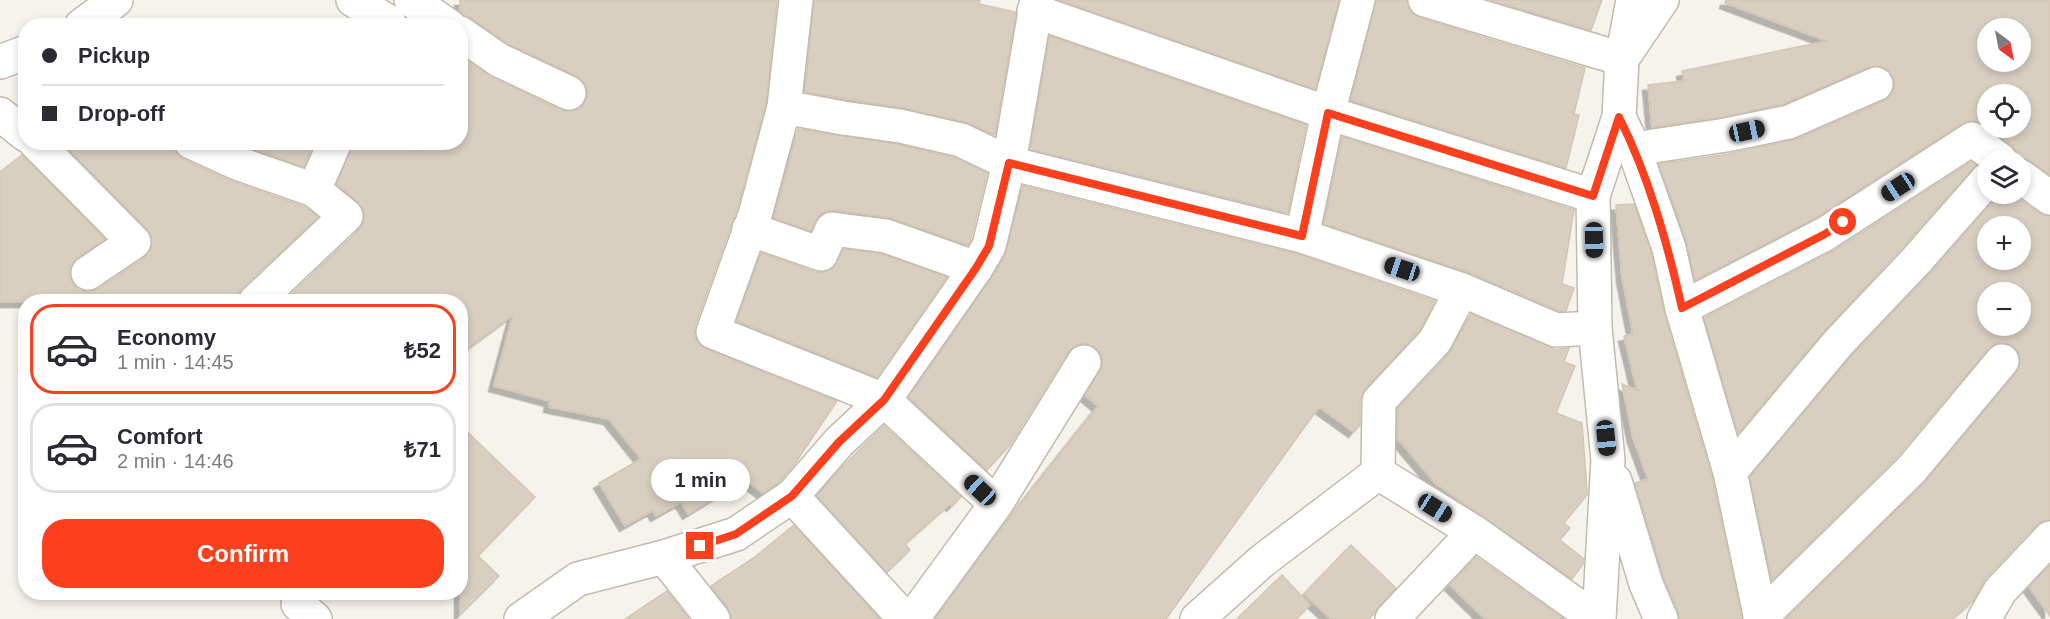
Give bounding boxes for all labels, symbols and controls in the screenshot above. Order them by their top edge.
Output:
north arrow [1977,18,2031,72]
map controls [1977,18,2031,336]
text: Pickup [78,43,150,68]
button: locate [1977,84,2031,138]
text: Drop-off [78,101,165,126]
car [1728,118,1766,144]
button: layers [1977,150,2031,204]
car [1878,170,1918,204]
route start [1829,208,1856,235]
button: + [1977,216,2031,270]
car [1585,222,1603,258]
car [1382,255,1422,283]
button: − [1977,282,2031,336]
icon: car [45,322,99,376]
text: Economy [117,325,216,350]
text: ₺52 [404,338,441,363]
text: 1 min · 14:45 [117,351,234,373]
car [1595,419,1617,457]
icon: car [45,421,99,475]
text: Comfort [117,424,203,449]
text: ₺71 [404,437,441,462]
text: 2 min · 14:46 [117,450,234,472]
callout: 1 min [650,459,750,501]
text: 1 min [674,469,727,491]
car [961,471,999,509]
car [1415,491,1455,525]
button: Confirm [42,519,444,588]
route end [686,532,713,559]

